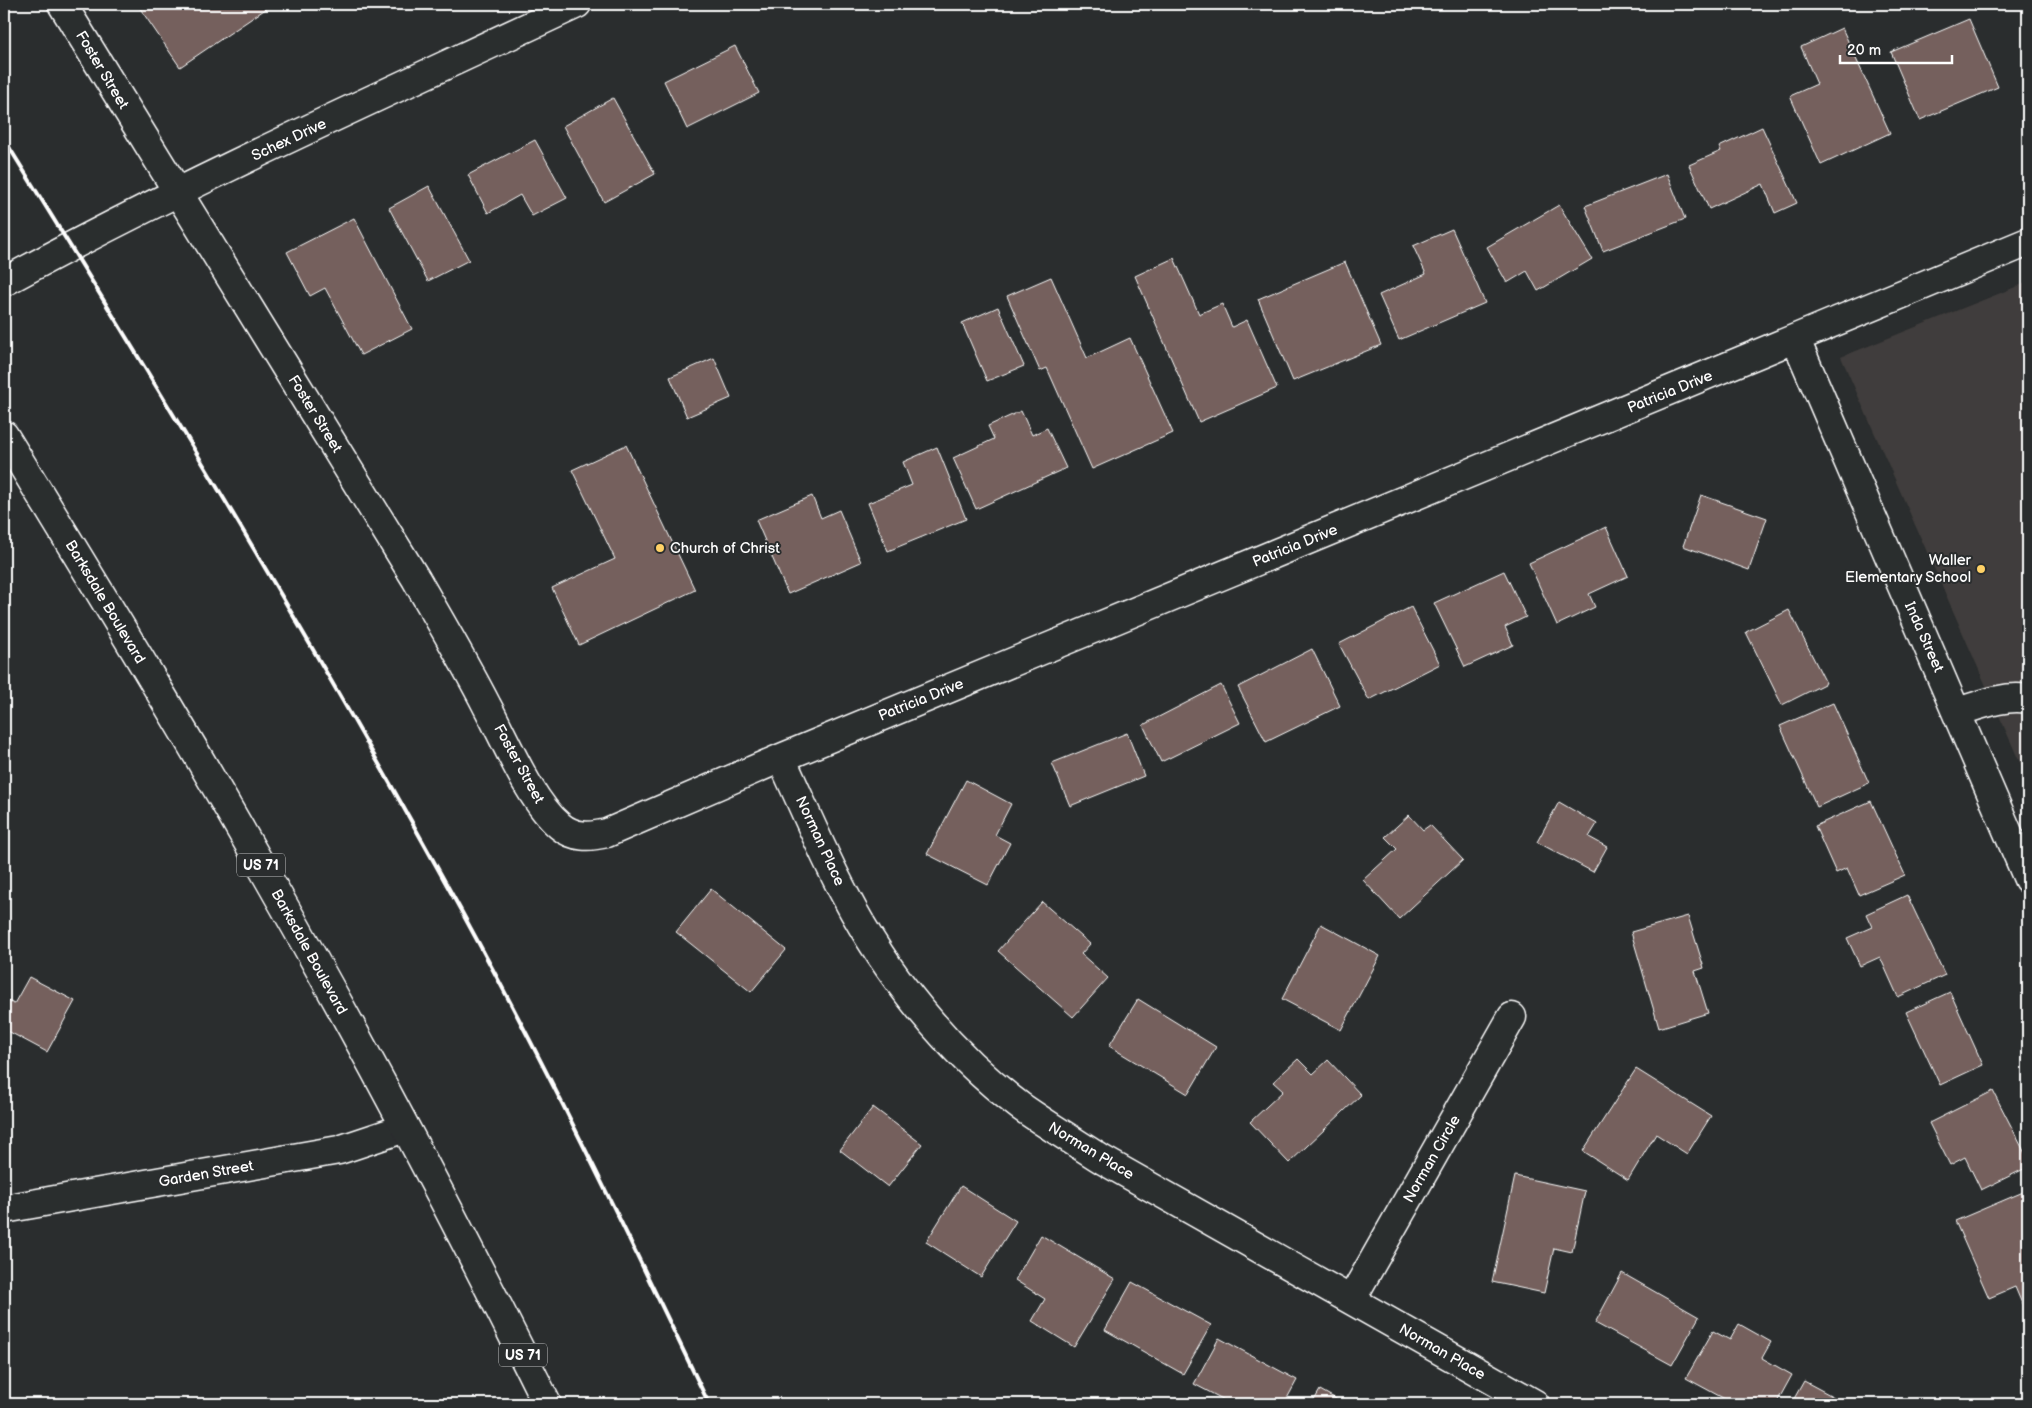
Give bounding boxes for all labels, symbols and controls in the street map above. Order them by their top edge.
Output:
street label: Foster Street [71,27,133,113]
scale bar [1840,32,1952,64]
text: 20 m [1847,41,1881,60]
street label: Schex Drive [249,114,330,166]
street label: Patricia Drive [1625,366,1715,418]
street label: Foster Street [284,372,347,457]
street label: Patricia Drive [1250,520,1340,572]
street label: Barksdale Boulevard [61,537,149,667]
place label: Church of Christ [670,539,780,558]
marker: Church of Christ [654,542,666,554]
place label: Waller Elementary School [1845,551,1972,587]
marker: Waller Elementary School [1975,563,1987,575]
street label: Inda Street [1900,599,1948,676]
street label: Patricia Drive [876,674,966,726]
street label: Foster Street [489,721,549,807]
street label: Norman Place [791,793,849,889]
road number: US 71 [237,854,285,876]
street label: Barksdale Boulevard [267,886,351,1018]
street label: Norman Circle [1399,1112,1465,1206]
street label: Norman Place [1045,1118,1137,1184]
street label: Garden Street [157,1156,255,1192]
street label: Norman Place [1395,1320,1489,1384]
road number: US 71 [499,1344,547,1366]

